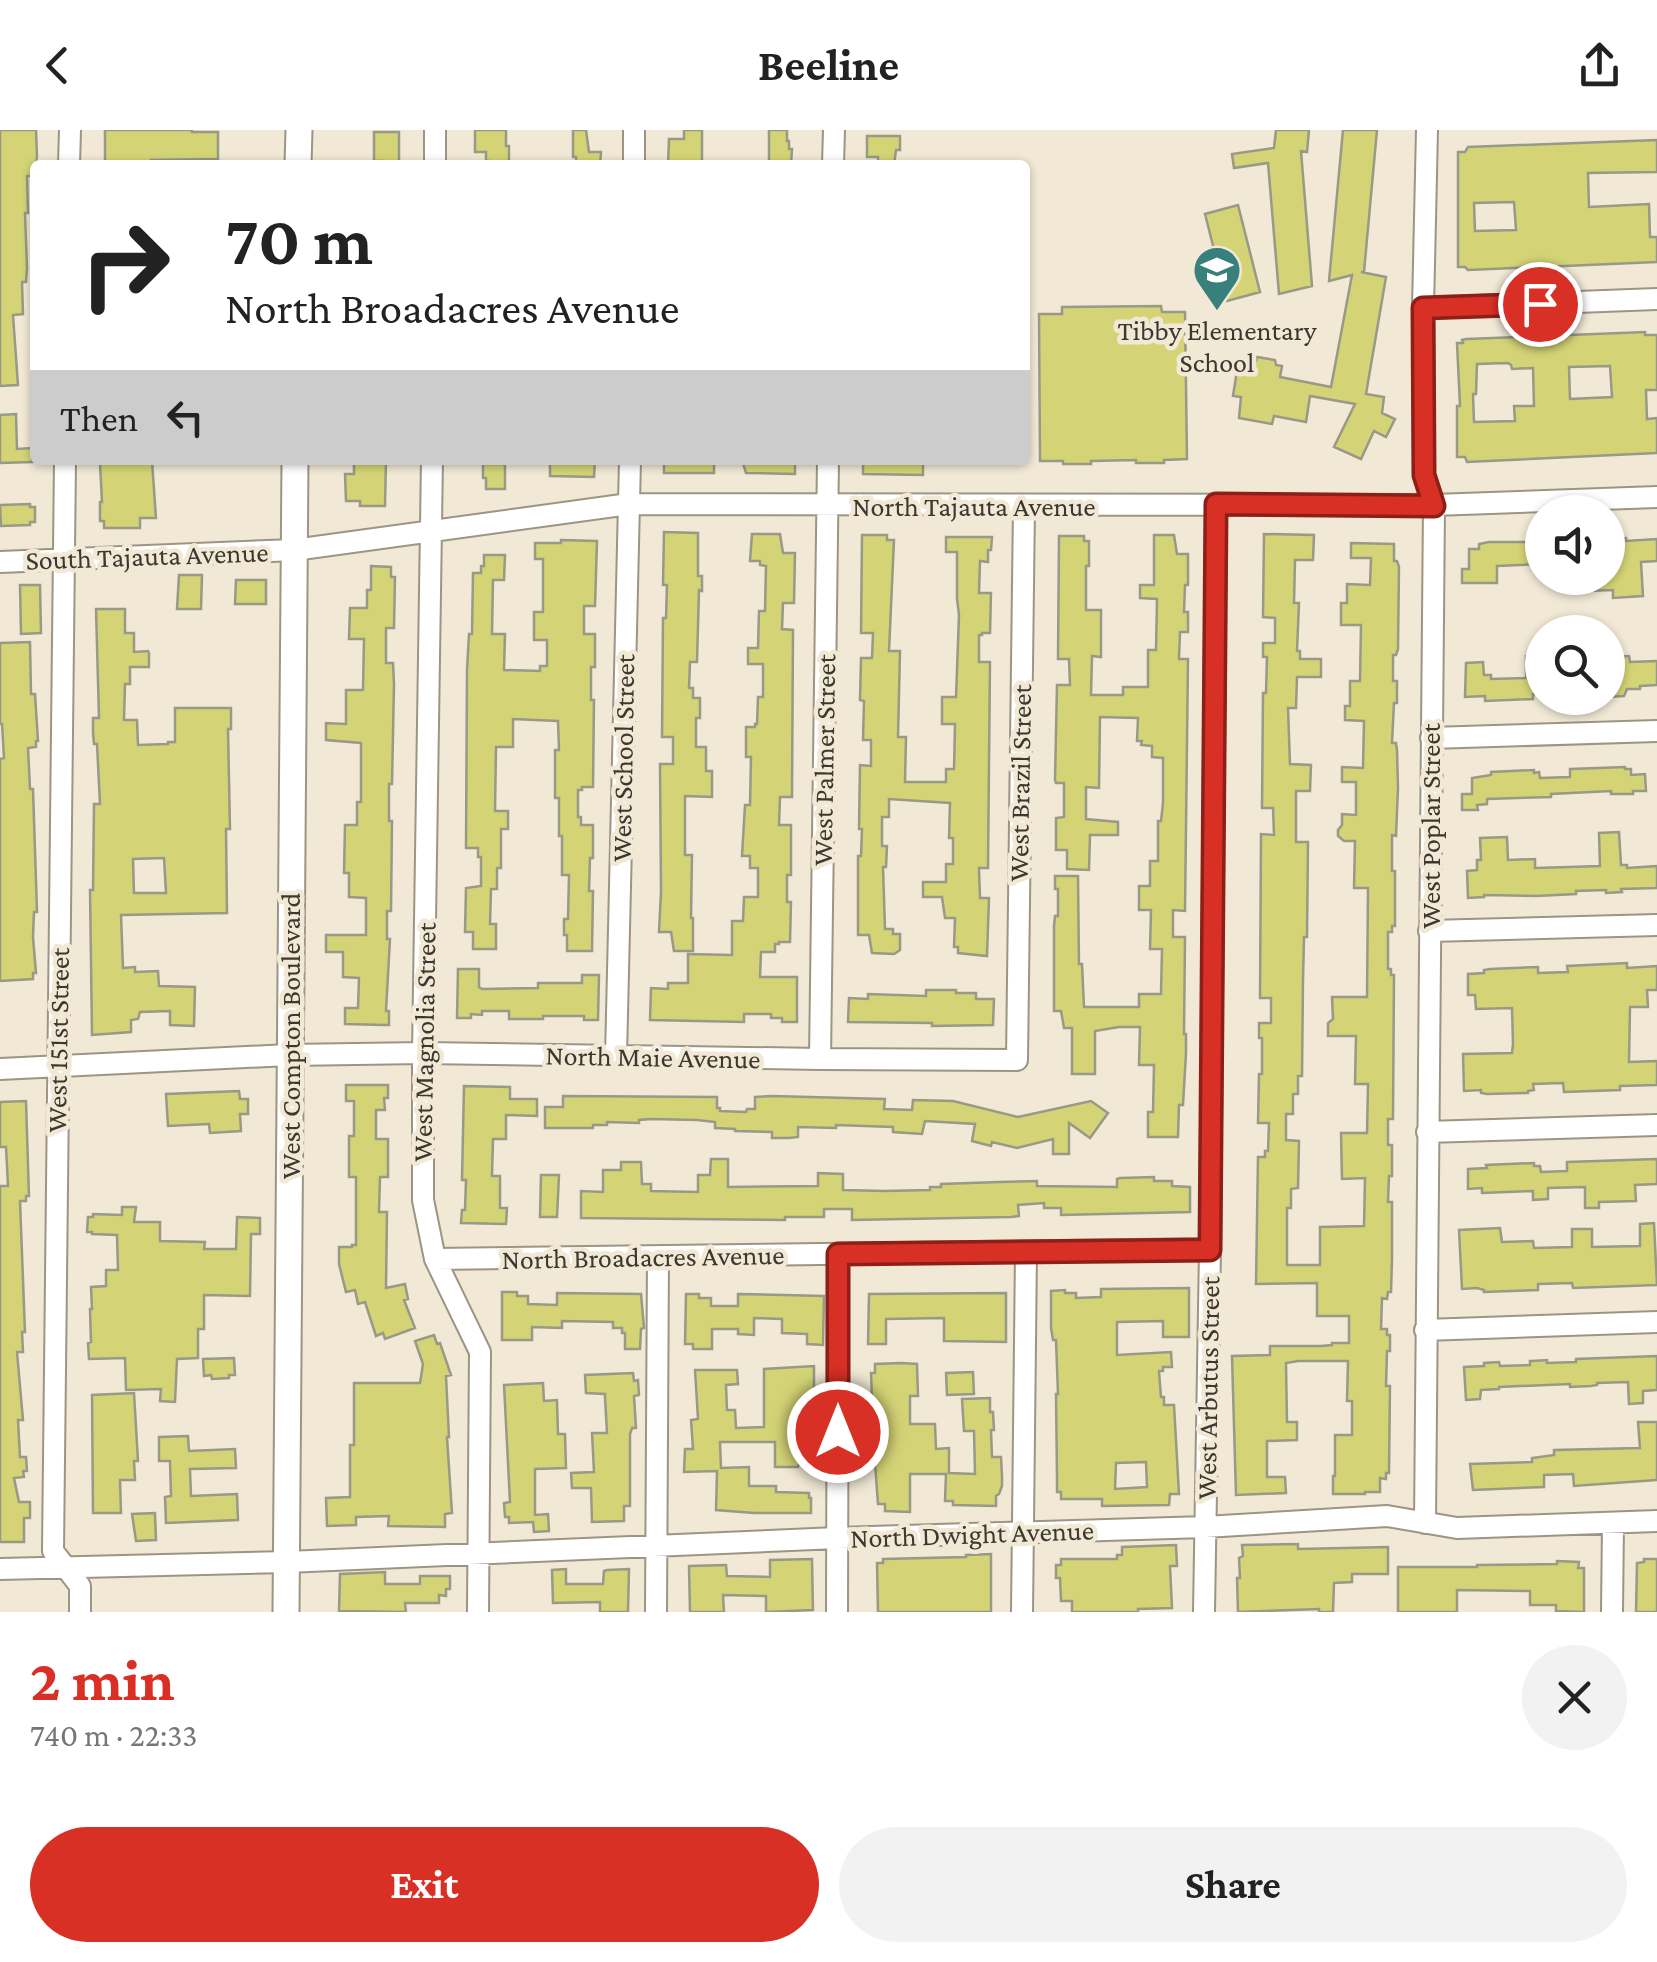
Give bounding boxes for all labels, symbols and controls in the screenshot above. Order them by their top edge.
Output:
icon: back [30,38,85,93]
icon: share [1572,38,1627,93]
text: Beeline [758,40,899,90]
icon: right [60,200,190,330]
text: 70 m [225,201,373,279]
school or university icon: Tibby Elementary School [1191,244,1243,312]
pin [1498,262,1583,347]
icon: arrive [1513,277,1568,332]
text: North Broadacres Avenue [225,283,680,333]
place label: Tibby Elementary School [1117,315,1318,378]
icon: left [158,390,213,445]
text: Then [60,397,138,439]
street label: North Tajauta Avenue [852,491,1096,522]
map controls [1525,495,1625,715]
button: sound [1525,495,1625,595]
street label: South Tajauta Avenue [25,536,269,576]
button: search [1525,615,1625,715]
street label: West School Street [606,653,640,862]
street label: West Palmer Street [807,653,841,866]
street label: West Brazil Street [1003,683,1037,882]
street label: West Poplar Street [1415,723,1446,929]
street label: West Compton Boulevard [275,893,306,1179]
street label: West Magnolia Street [406,921,442,1162]
street label: West 151st Street [41,946,75,1133]
street label: North Maie Avenue [545,1040,761,1074]
street label: North Broadacres Avenue [501,1239,785,1275]
street label: West Arbutus Street [1191,1275,1225,1500]
position arrow [786,1380,890,1484]
street label: North Dwight Avenue [850,1514,1094,1554]
button: close [1522,1645,1627,1750]
text: 2 min [30,1646,175,1713]
text: 740 m · 22:33 [30,1717,197,1753]
button: Exit [30,1827,819,1942]
button: Share [839,1827,1627,1942]

